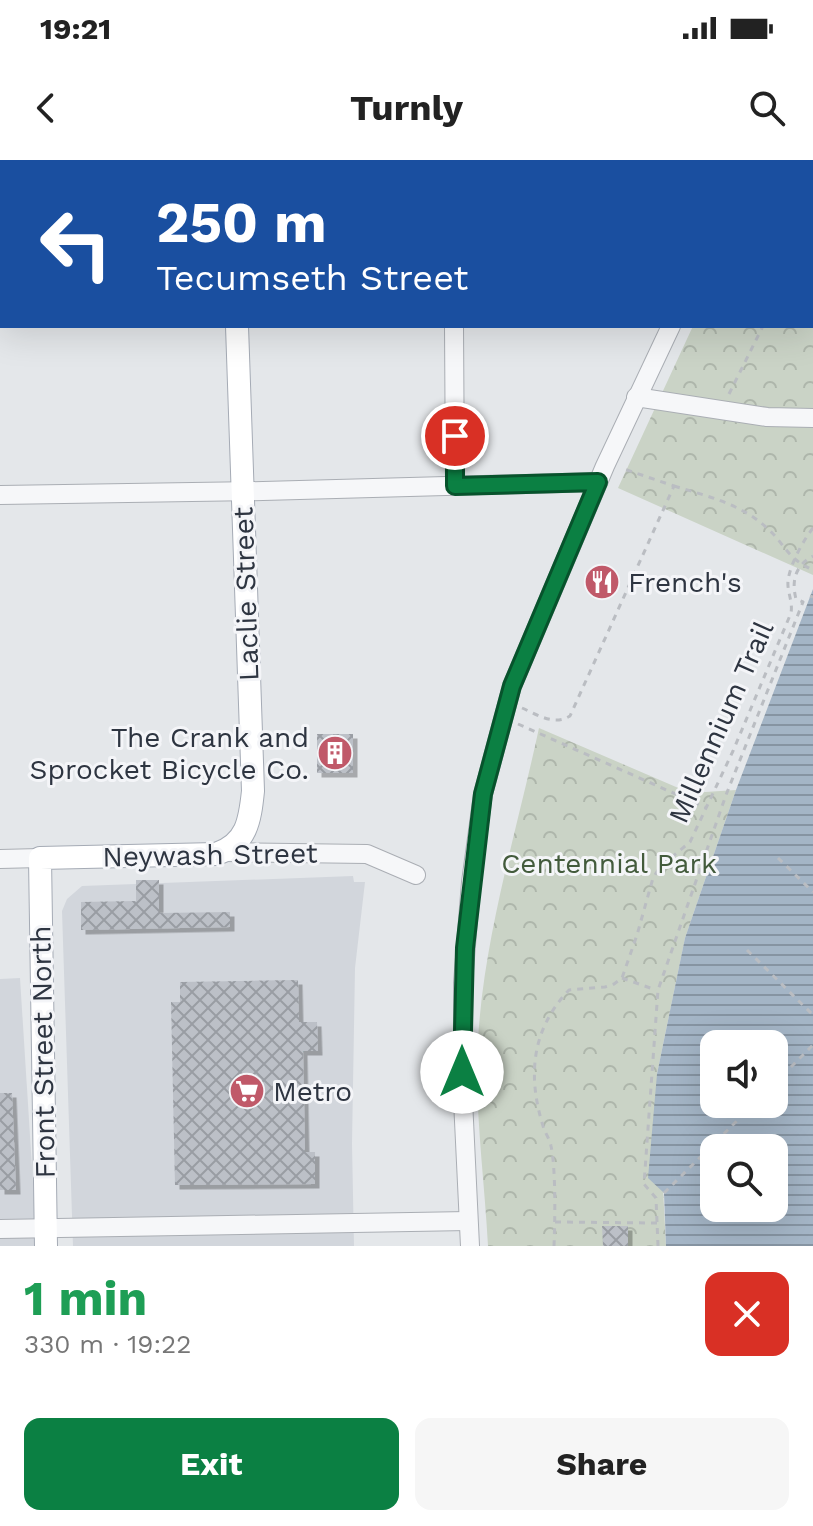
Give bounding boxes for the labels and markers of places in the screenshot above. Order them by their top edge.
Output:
pin [421,402,489,470]
restaurant icon: French's [583,563,621,601]
place label: French's [628,566,742,599]
place label: The Crank and Sprocket Bicycle Co. [30,721,309,786]
building icon: The Crank and Sprocket Bicycle Co. [316,734,354,772]
supermarket icon: Metro [228,1072,266,1110]
place label: Metro [273,1075,352,1108]

